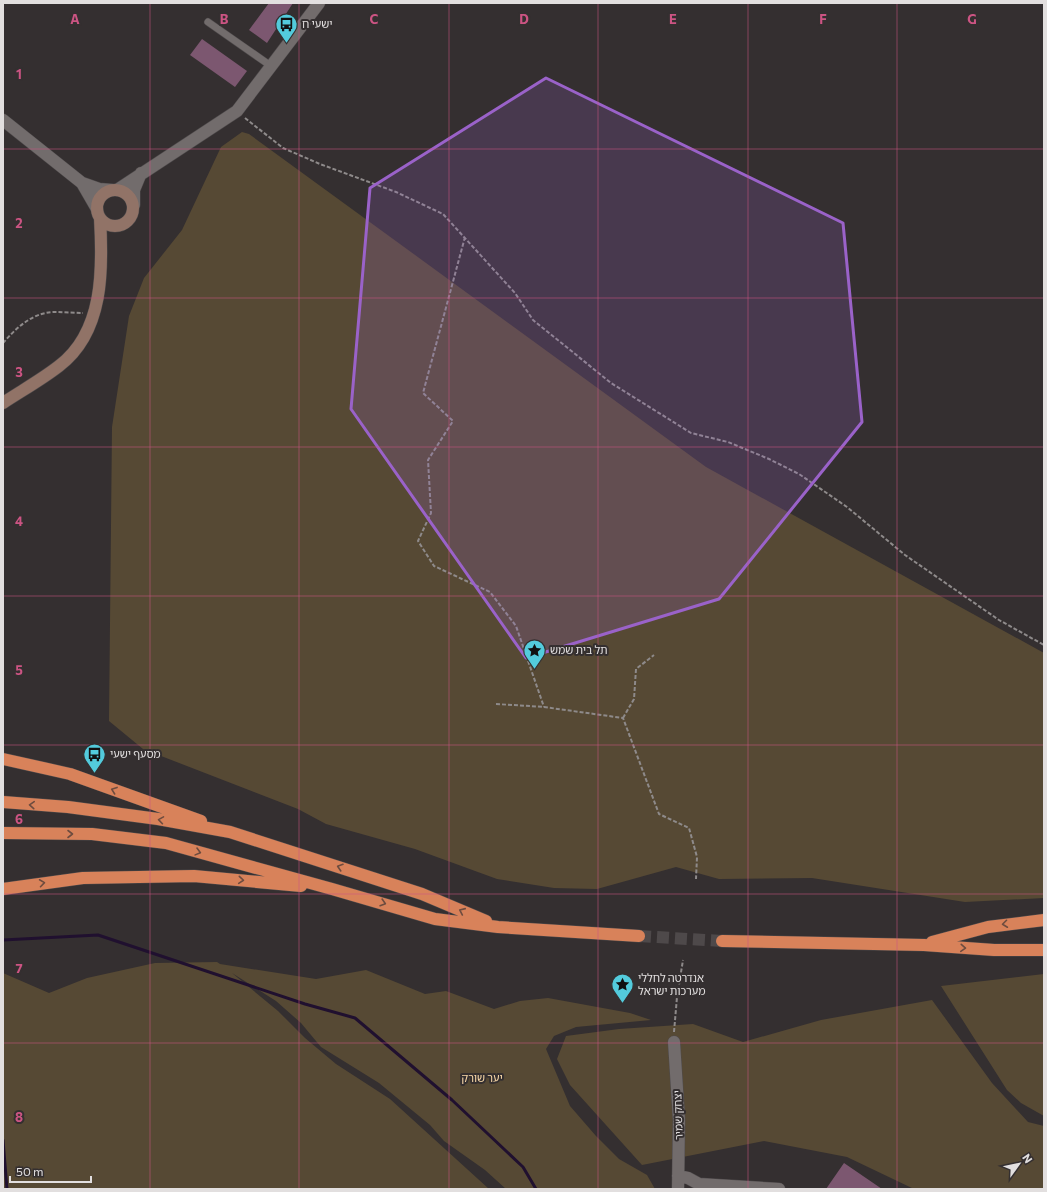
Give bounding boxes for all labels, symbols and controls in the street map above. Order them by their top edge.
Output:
text: A [70,11,80,27]
text: B [220,11,229,27]
bus stop icon: ישעי ח [274,11,300,44]
text: C [370,11,379,27]
text: D [519,11,529,27]
text: E [669,11,677,27]
text: F [819,11,827,27]
text: G [967,11,977,27]
place label: ישעי ח [302,17,332,30]
text: 1 [16,66,22,82]
text: 2 [15,215,23,231]
text: 3 [15,364,23,380]
text: 4 [15,513,23,529]
place icon: תל בית שמש [521,637,547,670]
place label: תל בית שמש [550,643,608,656]
text: 5 [15,662,23,678]
bus stop icon: מסעף ישעי [81,741,107,774]
place label: מסעף ישעי [110,747,161,760]
one-way arrow [111,786,118,794]
one-way arrow [29,800,35,809]
text: 6 [15,811,23,827]
one-way arrow [158,816,164,825]
one-way arrow [67,830,73,838]
one-way arrow [195,847,202,856]
one-way arrow [337,863,344,871]
one-way arrow [238,875,244,884]
one-way arrow [39,879,45,888]
one-way arrow [380,898,387,907]
one-way arrow [459,908,467,916]
one-way arrow [1002,920,1008,929]
one-way arrow [960,943,966,952]
text: 7 [15,960,23,976]
place icon: אנדרטה לחללי מערכות ישראל [609,971,635,1004]
place label: אנדרטה לחללי מערכות ישראל [638,971,706,997]
park label: יער שורק [461,1071,503,1084]
street label: יצחק שמיר [670,1090,685,1140]
text: 8 [15,1109,23,1125]
north arrow [999,1144,1039,1184]
text: N [1020,1151,1036,1165]
scale bar [10,1158,91,1184]
text: 50 m [16,1164,44,1178]

